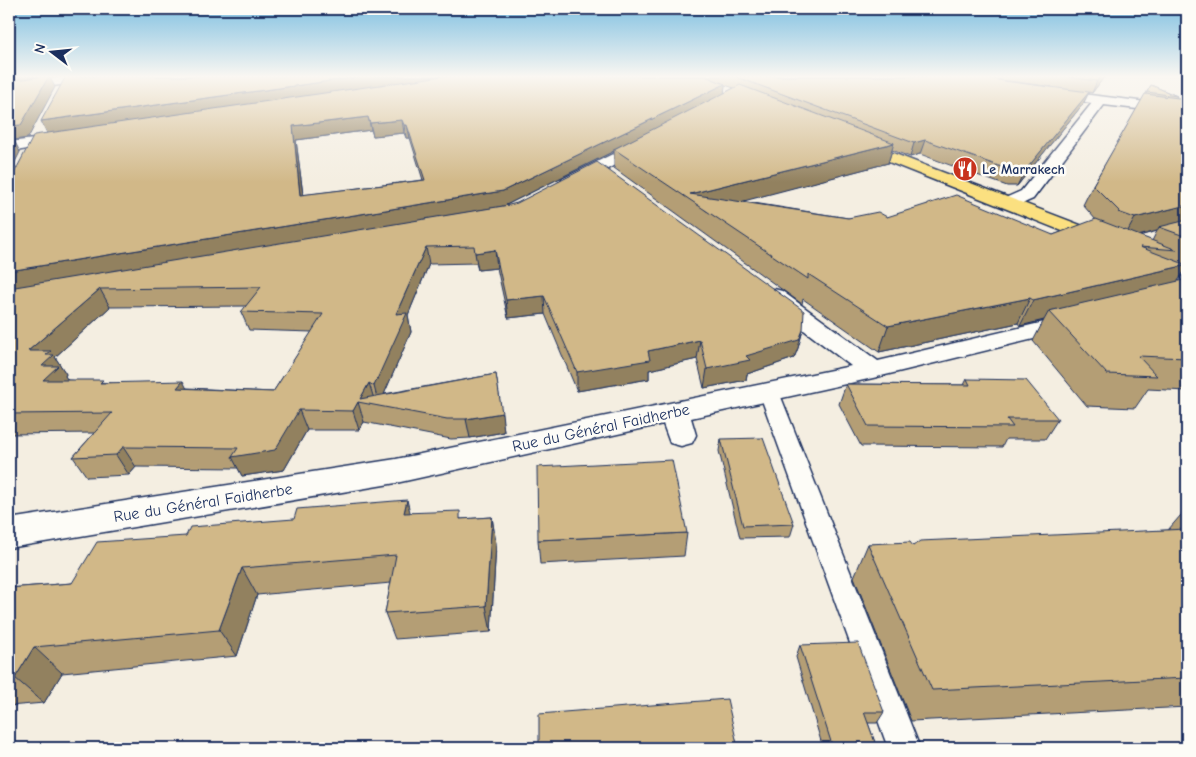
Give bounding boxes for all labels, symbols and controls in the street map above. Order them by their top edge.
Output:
north arrow [28,28,78,78]
text: N [31,42,49,55]
restaurant icon: Le Marrakech [952,156,978,182]
place label: Le Marrakech [982,161,1065,178]
street label: Rue du Général Faidherbe [511,400,691,456]
street label: Rue du Général Faidherbe [112,480,294,526]

